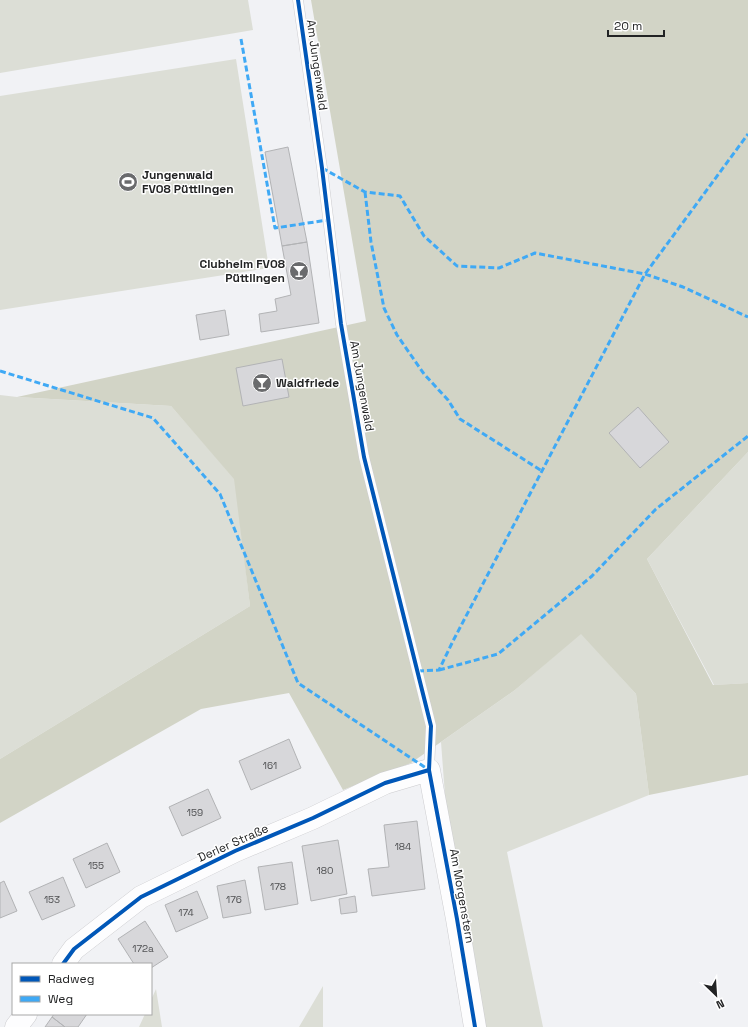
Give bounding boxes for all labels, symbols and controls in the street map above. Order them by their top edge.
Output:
scale bar [608,12,664,38]
street label: Am Jungenwald [303,18,331,112]
text: 20 m [614,18,642,34]
place label: Jungenwald FV08 Püttlingen [142,167,234,197]
sports icon: Jungenwald FV08 Püttlingen [117,171,139,193]
place label: Clubheim FV08 Püttlingen [199,256,285,286]
bar icon: Clubheim FV08 Püttlingen [288,260,310,282]
street label: Am Jungenwald [346,339,378,433]
bar icon: Waldfriede [251,372,273,394]
place label: Waldfriede [276,375,339,391]
house number: 161 [263,759,277,772]
house number: 159 [187,806,203,819]
street label: Derler Straße [195,820,271,866]
house number: 184 [395,840,411,853]
street label: Am Morgenstern [446,847,478,945]
house number: 155 [88,859,104,872]
house number: 180 [317,864,333,877]
house number: 178 [270,880,286,893]
house number: 153 [44,893,60,906]
house number: 176 [226,893,242,906]
house number: 174 [178,906,194,919]
house number: 172a [132,942,154,955]
legend [12,963,152,1015]
text: Radweg [48,971,94,987]
north arrow [696,975,736,1015]
text: Weg [48,991,73,1007]
text: N [714,996,727,1012]

